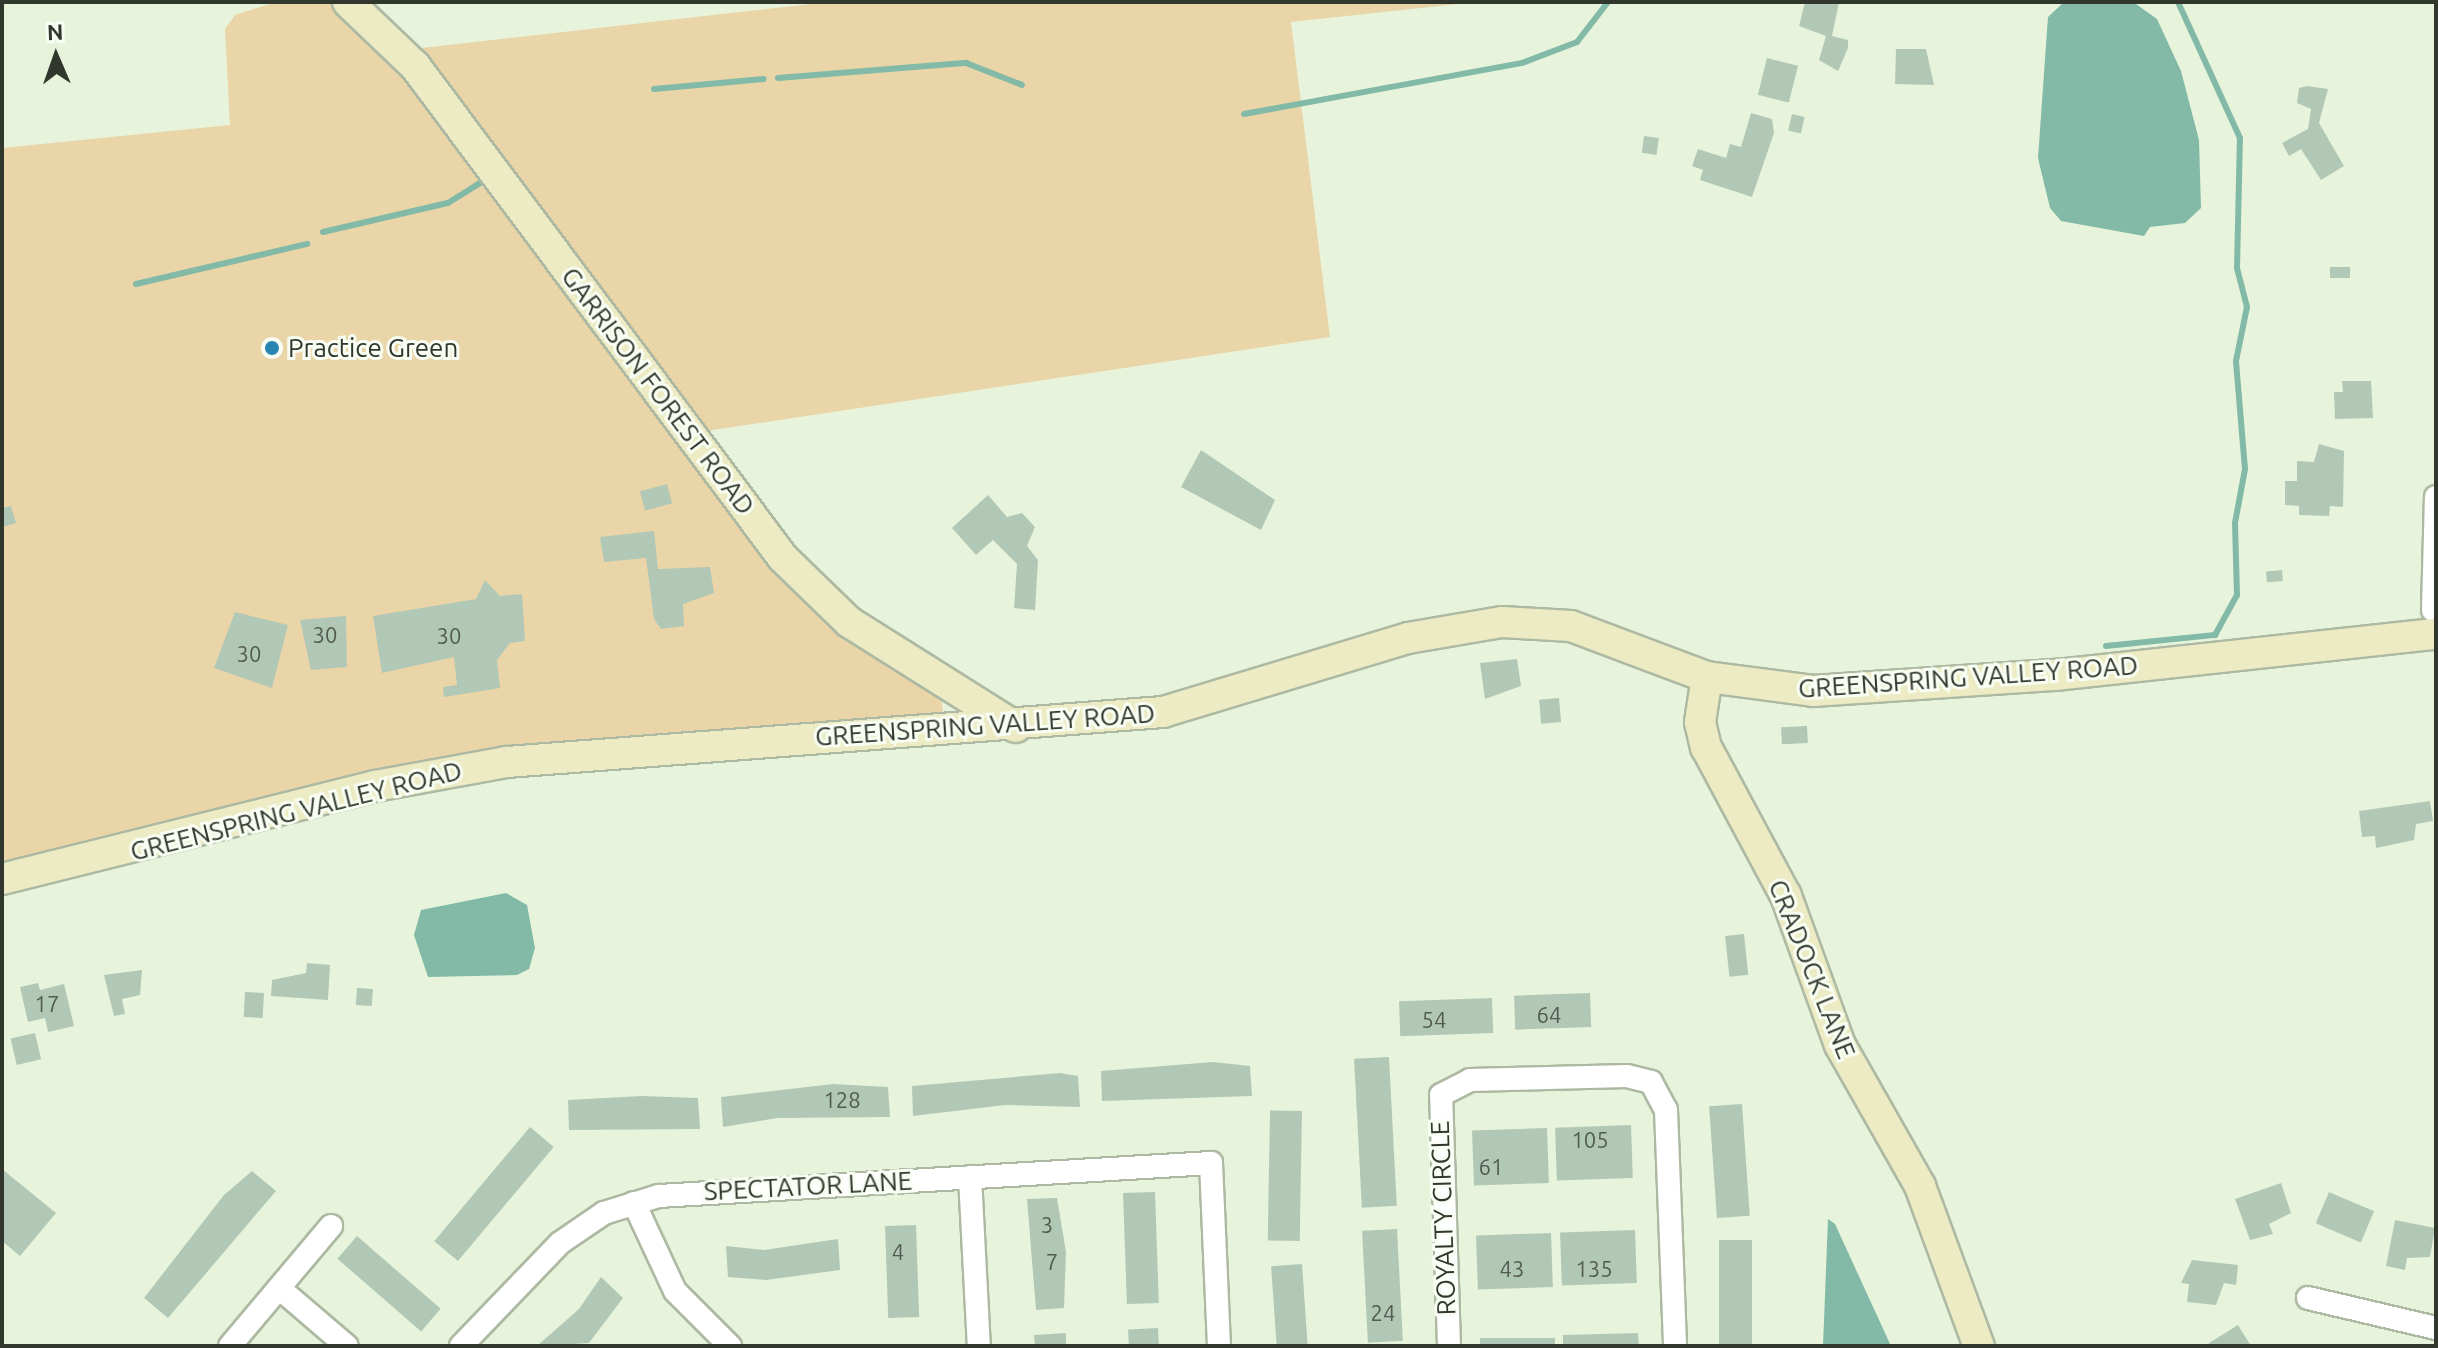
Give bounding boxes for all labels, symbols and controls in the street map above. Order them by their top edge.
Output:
north arrow [16,16,96,96]
text: N [46,19,64,44]
street label: GARRISON FOREST ROAD [555,261,761,521]
place label: Practice Green [288,332,458,364]
marker: Practice Green [263,339,281,357]
house number: 30 [313,622,337,648]
house number: 30 [437,623,461,649]
house number: 30 [237,641,261,667]
street label: GREENSPRING VALLEY ROAD [1797,650,2139,704]
street label: GREENSPRING VALLEY ROAD [814,698,1156,752]
street label: GREENSPRING VALLEY ROAD [127,755,465,867]
street label: CRADOCK LANE [1762,875,1862,1063]
house number: 17 [35,991,59,1017]
house number: 64 [1537,1002,1561,1028]
house number: 54 [1422,1007,1446,1033]
house number: 128 [823,1087,861,1113]
street label: ROYALTY CIRCLE [1424,1120,1462,1316]
house number: 105 [1571,1127,1609,1153]
house number: 61 [1479,1154,1503,1180]
street label: SPECTATOR LANE [703,1165,913,1207]
house number: 3 [1041,1212,1053,1238]
house number: 4 [892,1239,904,1265]
house number: 7 [1046,1249,1058,1275]
house number: 43 [1500,1256,1524,1282]
house number: 135 [1575,1256,1613,1282]
house number: 24 [1371,1300,1395,1326]

